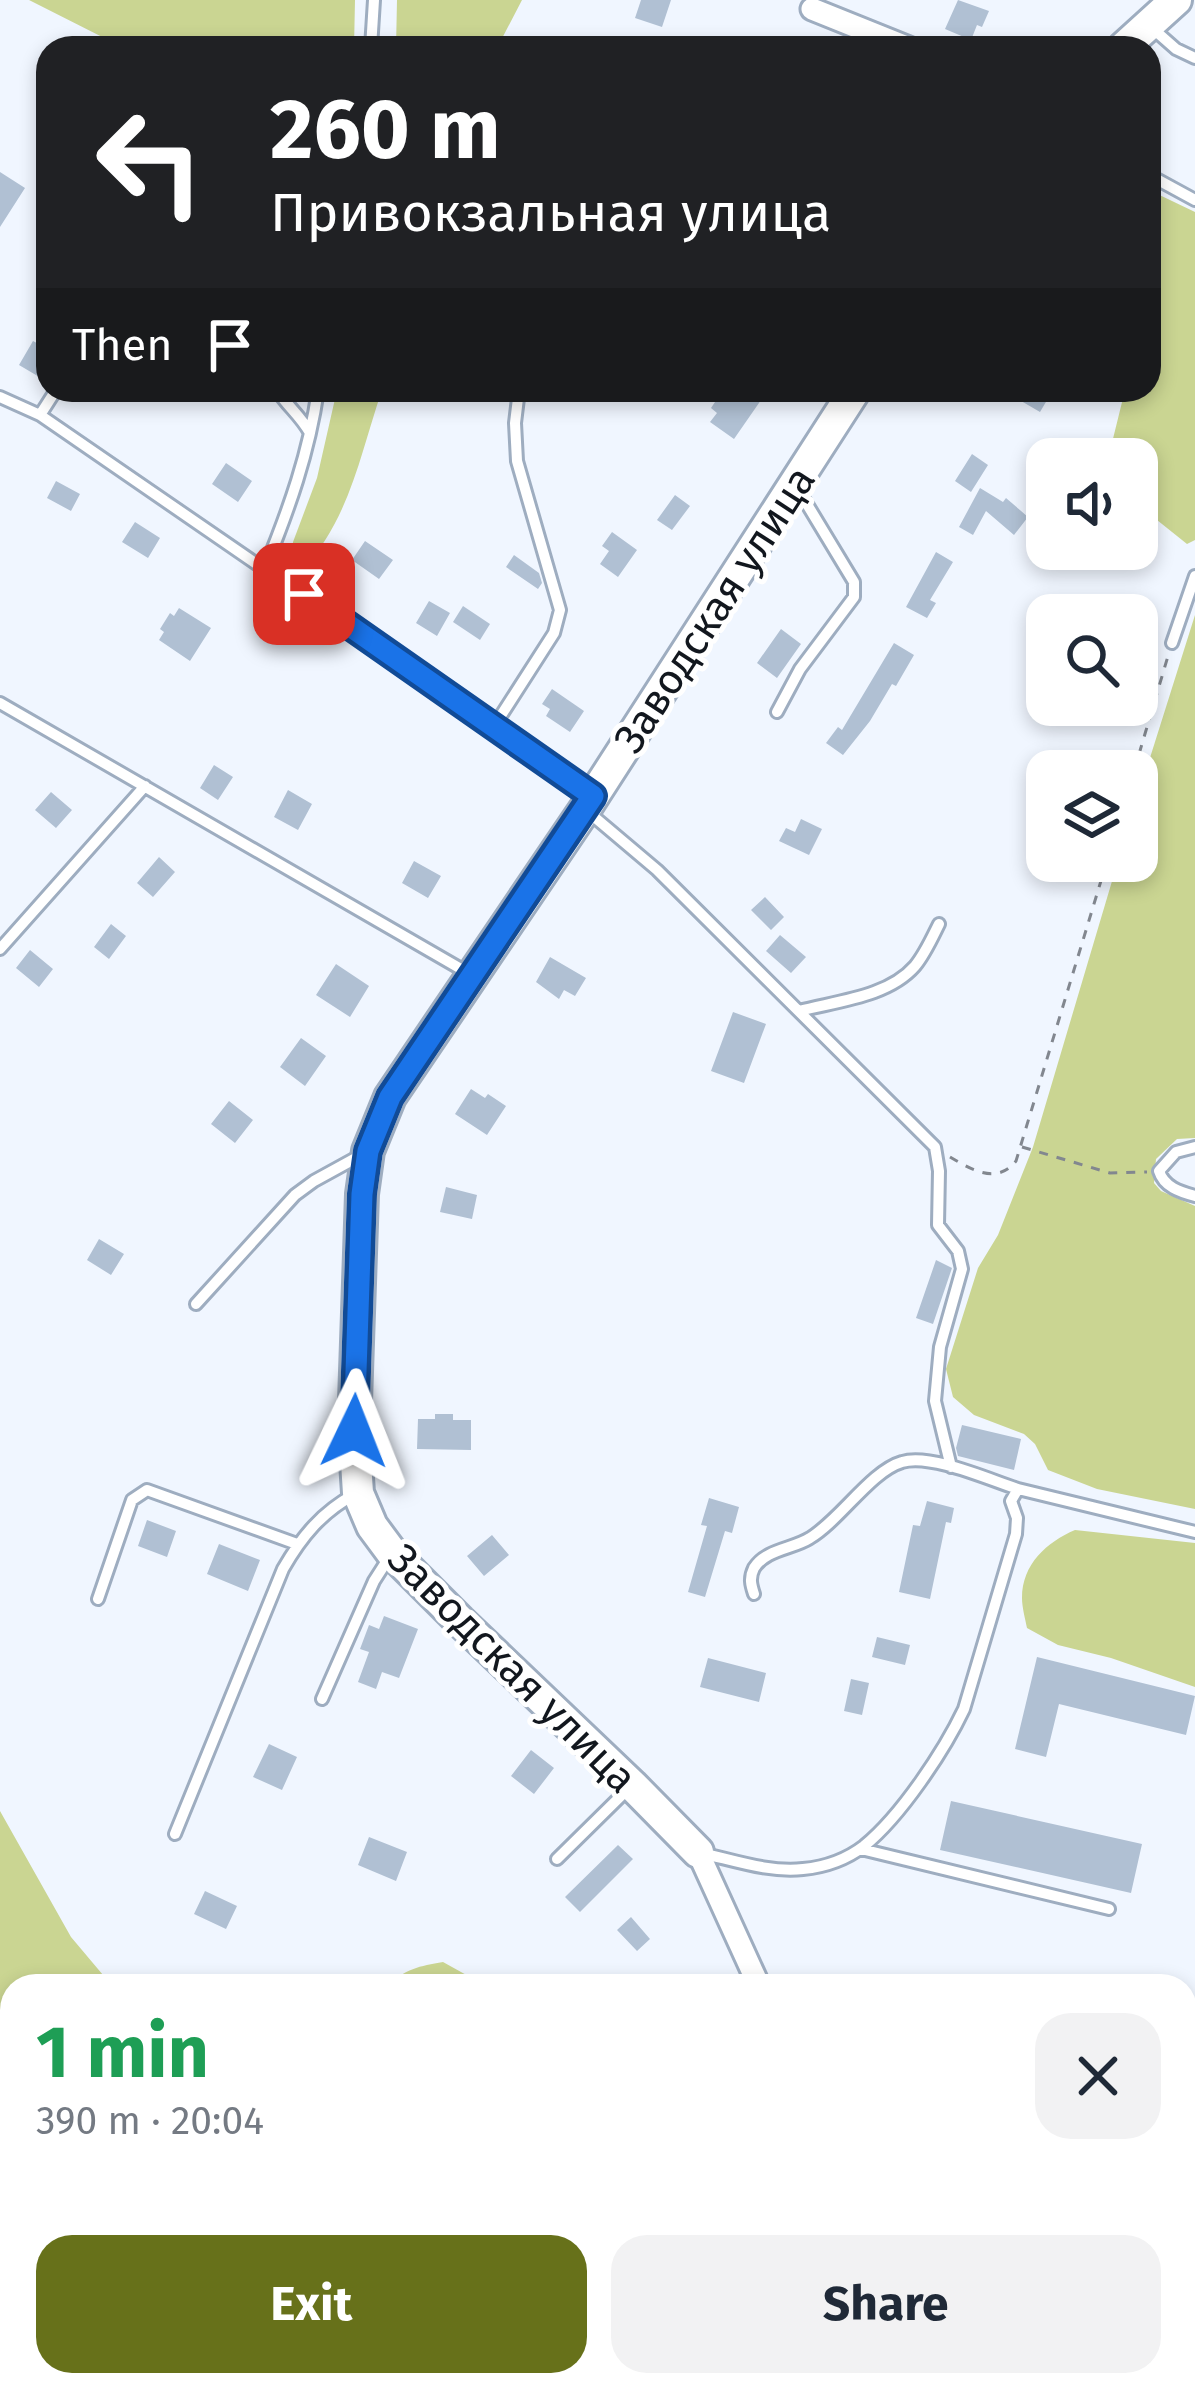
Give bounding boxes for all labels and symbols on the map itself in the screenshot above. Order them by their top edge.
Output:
street label: Заводская улица [604,457,826,762]
pin [253,543,355,645]
position arrow [291,1368,417,1494]
street label: Заводская улица [378,1534,647,1803]

